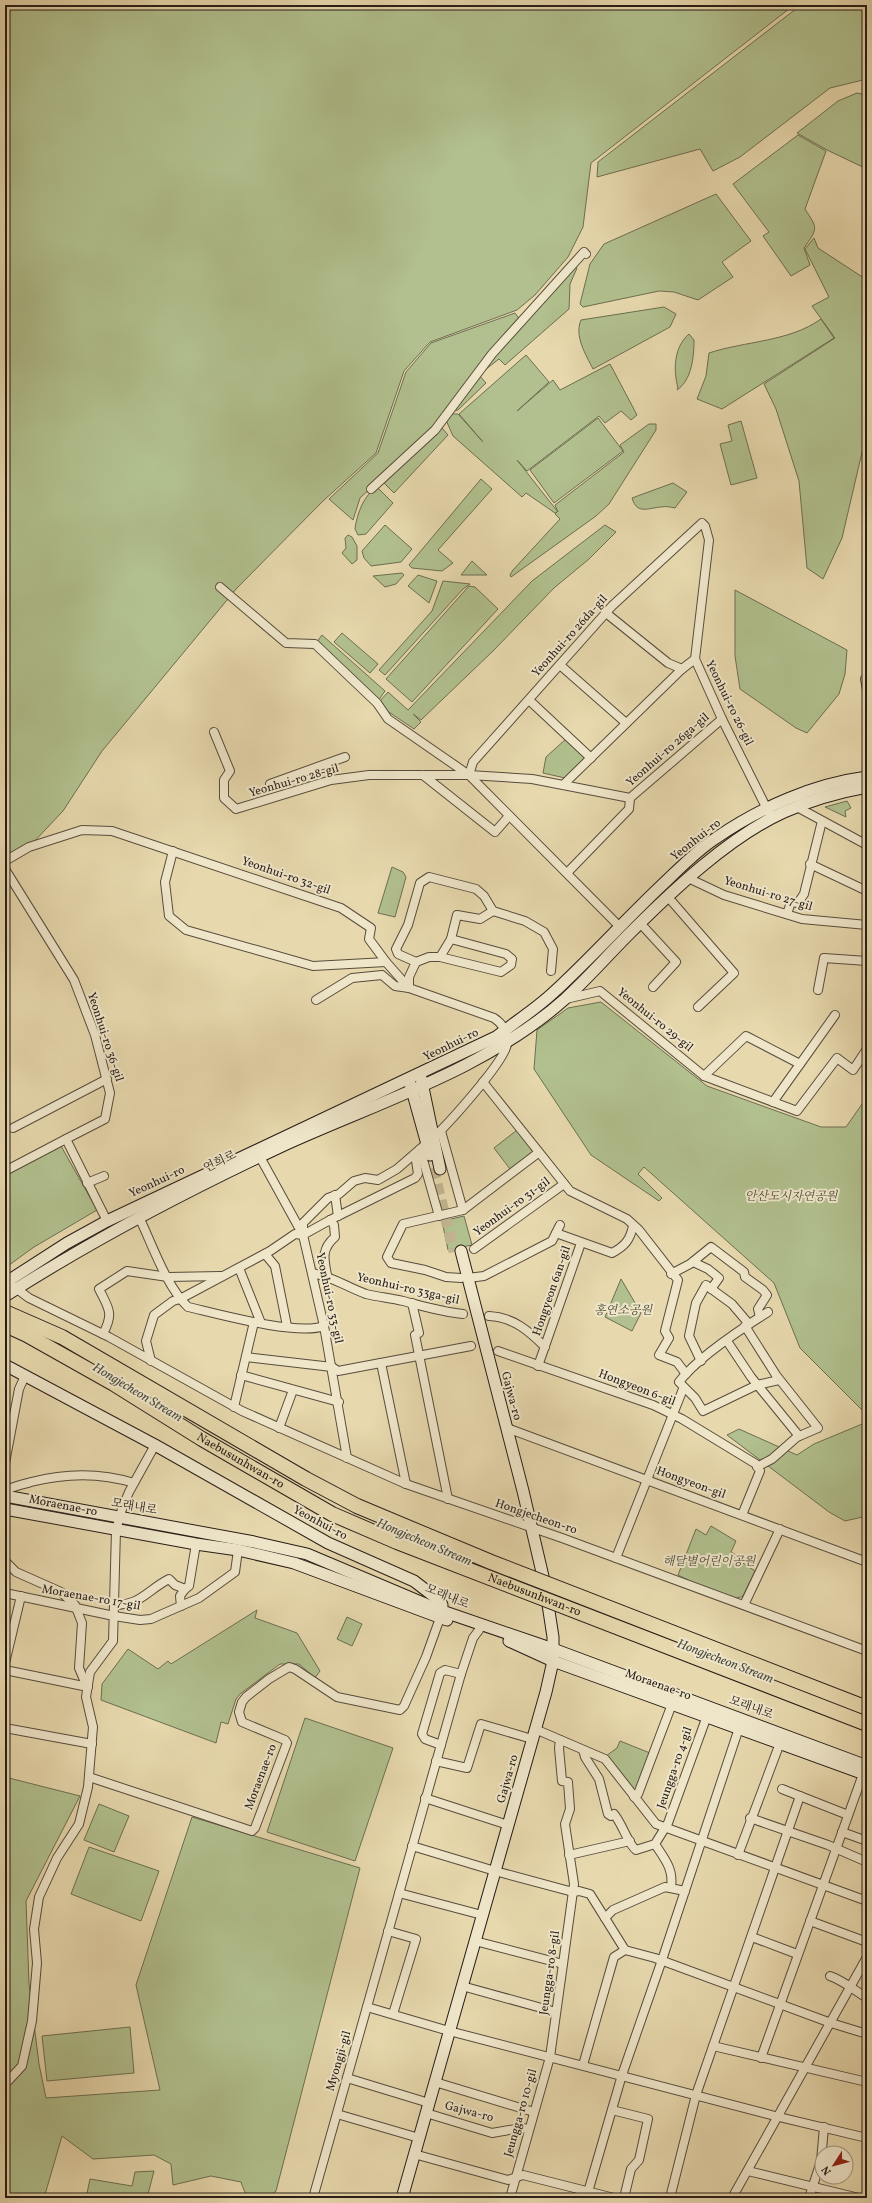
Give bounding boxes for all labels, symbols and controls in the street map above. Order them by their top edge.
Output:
street label: Yeonhui-ro 26da-gil [529,591,612,681]
street label: Yeonhui-ro 26-gil [701,658,757,749]
street label: Yeonhui-ro 26ga-gil [623,709,713,791]
street label: Yeonhui-ro 28-gil [247,760,341,802]
street label: Yeonhui-ro [668,815,724,865]
street label: Yeonhui-ro 32-gil [239,853,333,899]
street label: Yeonhui-ro 27-gil [722,873,815,915]
street label: Yeonhui-ro 29-gil [614,984,697,1056]
street label: Yeonhui-ro 36-gil [83,990,127,1084]
street label: Yeonhui-ro [421,1025,481,1065]
street label: 연희로 [201,1147,239,1177]
street label: Yeonhui-ro [127,1162,187,1202]
street label: Yeonhui-ro 31-gil [471,1174,554,1240]
park label: 안산도시자연공원 [745,1189,839,1205]
street label: Hongyeon 6an-gil [529,1243,575,1338]
street label: Yeonhui-ro 33-gil [312,1251,347,1345]
street label: Yeonhui-ro 33ga-gil [355,1269,461,1309]
park label: 홍연소공원 [594,1303,653,1319]
water label: Hongjecheon Stream [89,1359,185,1427]
street label: Hongyeon 6-gil [596,1366,678,1410]
street label: Gajwa-ro [497,1370,525,1422]
street label: Naebusunhwan-ro [193,1430,287,1493]
street label: Hongyeon-gil [654,1463,728,1503]
street label: Moraenae-ro [27,1492,99,1520]
street label: 모래내로 [110,1495,159,1519]
street label: Hongjecheon-ro [493,1495,579,1539]
street label: Yeonhui-ro [290,1502,350,1544]
water label: Hongjecheon Stream [373,1515,475,1571]
park label: 해달별어린이공원 [663,1554,757,1570]
street label: Naebusunhwan-ro [486,1570,583,1620]
street label: Moraenae-ro 17-gil [40,1581,142,1615]
street label: 모래내로 [423,1581,472,1613]
water label: Hongjecheon Stream [674,1635,776,1689]
street label: Moraenae-ro [623,1666,693,1704]
street label: 모래내로 [726,1693,776,1724]
street label: Jeungga-ro 4-gil [653,1724,697,1811]
street label: Moraenae-ro [241,1742,281,1812]
street label: Gajwa-ro [493,1753,523,1805]
street label: Jeungga-ro 8-gil [536,1929,564,2016]
street label: Myongji-gil [323,2029,355,2093]
street label: Jeungga-ro 10-gil [501,2067,541,2159]
street label: Gajwa-ro [443,2098,495,2126]
north arrow [814,2145,854,2185]
text: N [819,2162,836,2178]

